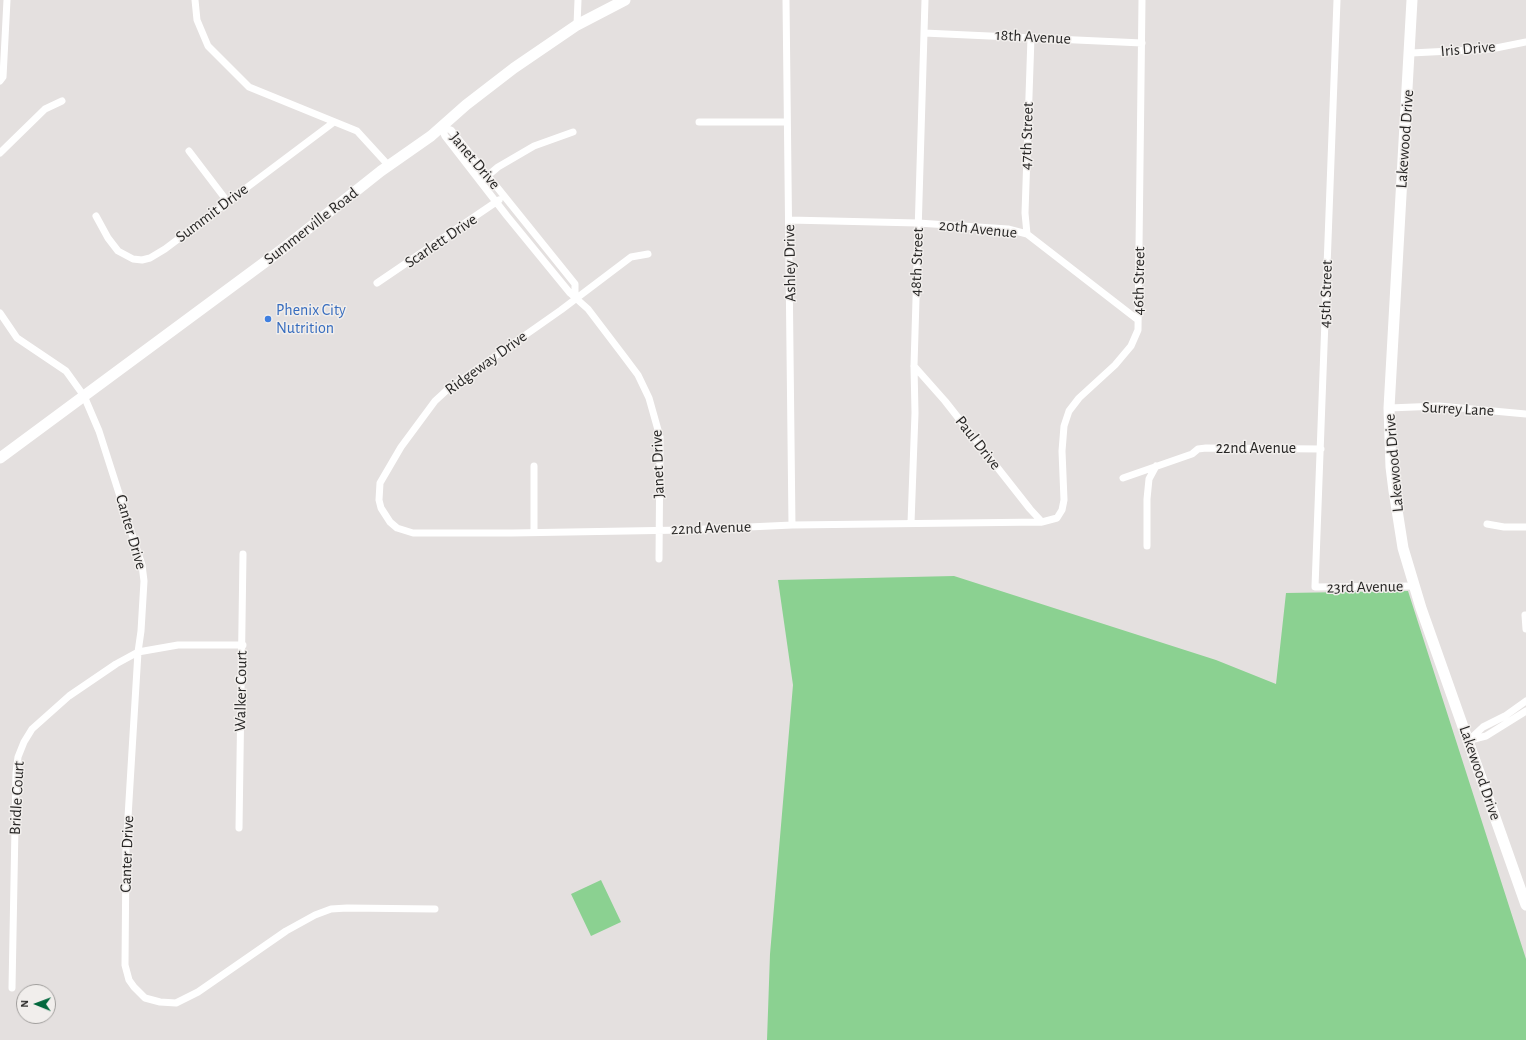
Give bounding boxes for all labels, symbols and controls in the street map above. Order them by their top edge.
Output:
street label: 18th Avenue [995,25,1071,49]
street label: Iris Drive [1440,37,1496,61]
street label: Lakewood Drive [1392,89,1418,189]
street label: 47th Street [1016,102,1038,170]
street label: Janet Drive [446,129,504,193]
street label: Summit Drive [172,179,252,247]
street label: Summerville Road [260,183,362,269]
street label: Scarlett Drive [401,210,481,272]
street label: 20th Avenue [938,215,1018,243]
street label: Ashley Drive [780,224,800,302]
street label: 48th Street [906,227,928,297]
street label: 46th Street [1129,246,1149,316]
street label: 45th Street [1315,260,1337,328]
place label: Phenix City Nutrition [276,300,346,338]
marker: Phenix City Nutrition [263,314,273,324]
street label: Ridgeway Drive [441,327,531,399]
street label: Surrey Lane [1421,398,1495,420]
street label: Paul Drive [951,412,1005,474]
street label: Lakewood Drive [1380,413,1408,513]
street label: Janet Drive [647,429,669,499]
street label: 22nd Avenue [1216,438,1296,458]
street label: Canter Drive [111,492,151,572]
street label: 22nd Avenue [670,517,752,539]
street label: 23rd Avenue [1327,577,1403,597]
street label: Walker Court [231,650,251,732]
street label: Lakewood Drive [1455,723,1505,823]
street label: Bridle Court [5,761,29,835]
street label: Canter Drive [116,815,138,893]
north arrow [16,984,56,1024]
text: N [19,1000,30,1008]

